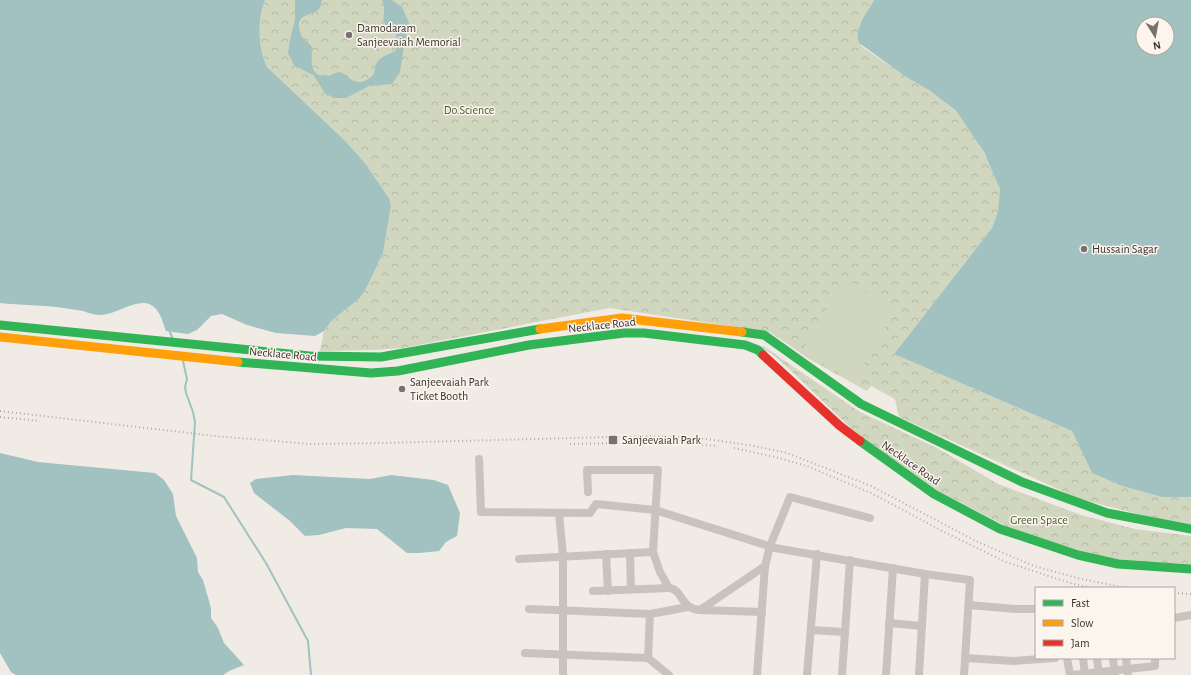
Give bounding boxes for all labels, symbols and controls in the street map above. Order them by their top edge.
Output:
north arrow [1135,16,1175,56]
place label: Damodaram Sanjeevaiah Memorial [357,22,461,49]
marker: Damodaram Sanjeevaiah Memorial [344,30,354,40]
text: N [1152,39,1162,51]
park label: Do.Science [444,104,494,116]
place label: Hussain Sagar [1092,243,1158,255]
marker: Hussain Sagar [1079,244,1089,254]
street label: Necklace Road [568,315,636,335]
street label: Necklace Road [249,345,317,363]
place label: Sanjeevaiah Park Ticket Booth [410,376,490,402]
marker: Sanjeevaiah Park Ticket Booth [397,384,407,394]
marker: Sanjeevaiah Park [607,434,619,446]
place label: Sanjeevaiah Park [622,434,702,447]
street label: Necklace Road [880,439,942,487]
park label: Green Space [1010,514,1068,526]
legend [1035,587,1175,659]
text: Fast [1071,597,1090,609]
text: Slow [1071,617,1093,629]
text: Jam [1071,637,1090,649]

